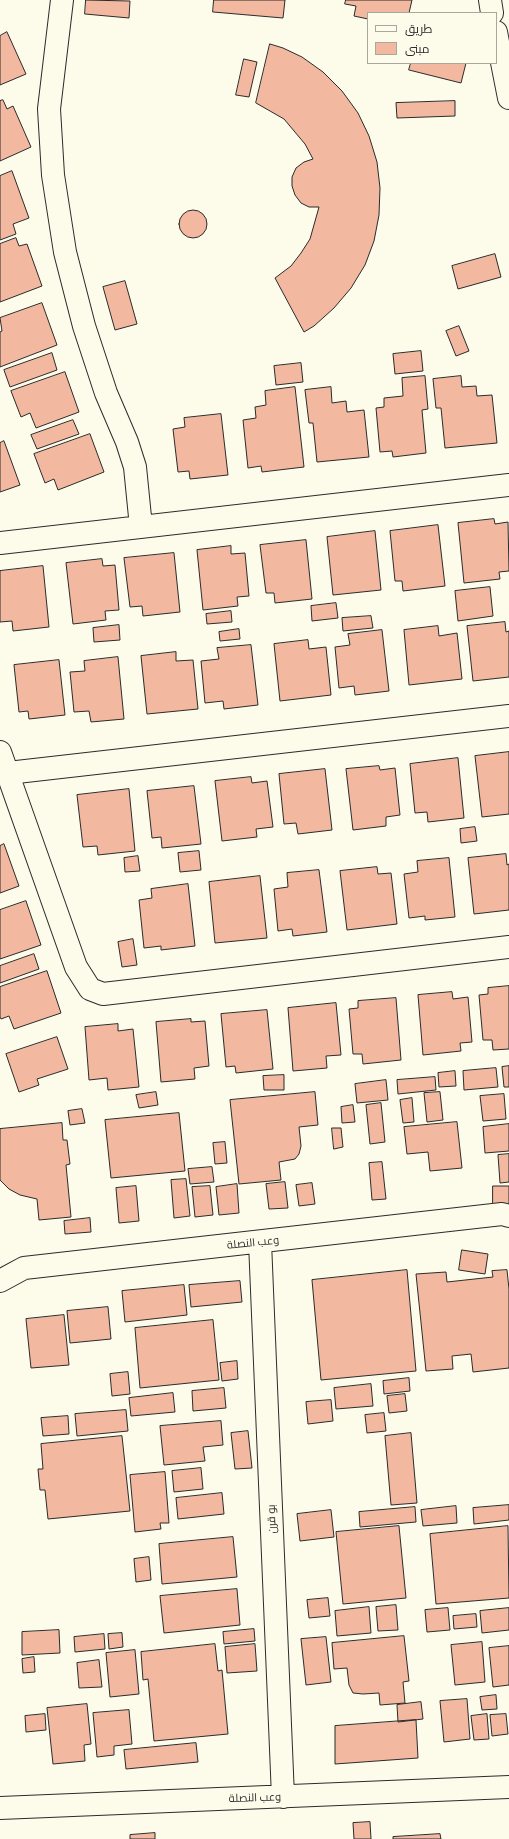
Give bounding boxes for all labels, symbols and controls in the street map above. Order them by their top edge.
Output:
legend [367,12,497,64]
text: طريق [405,21,432,36]
text: مبنى [405,41,430,56]
street label: وعب النصلة [226,1234,280,1252]
street label: بو قرن [265,1504,279,1534]
street label: وعب النصلة [229,1790,281,1806]

